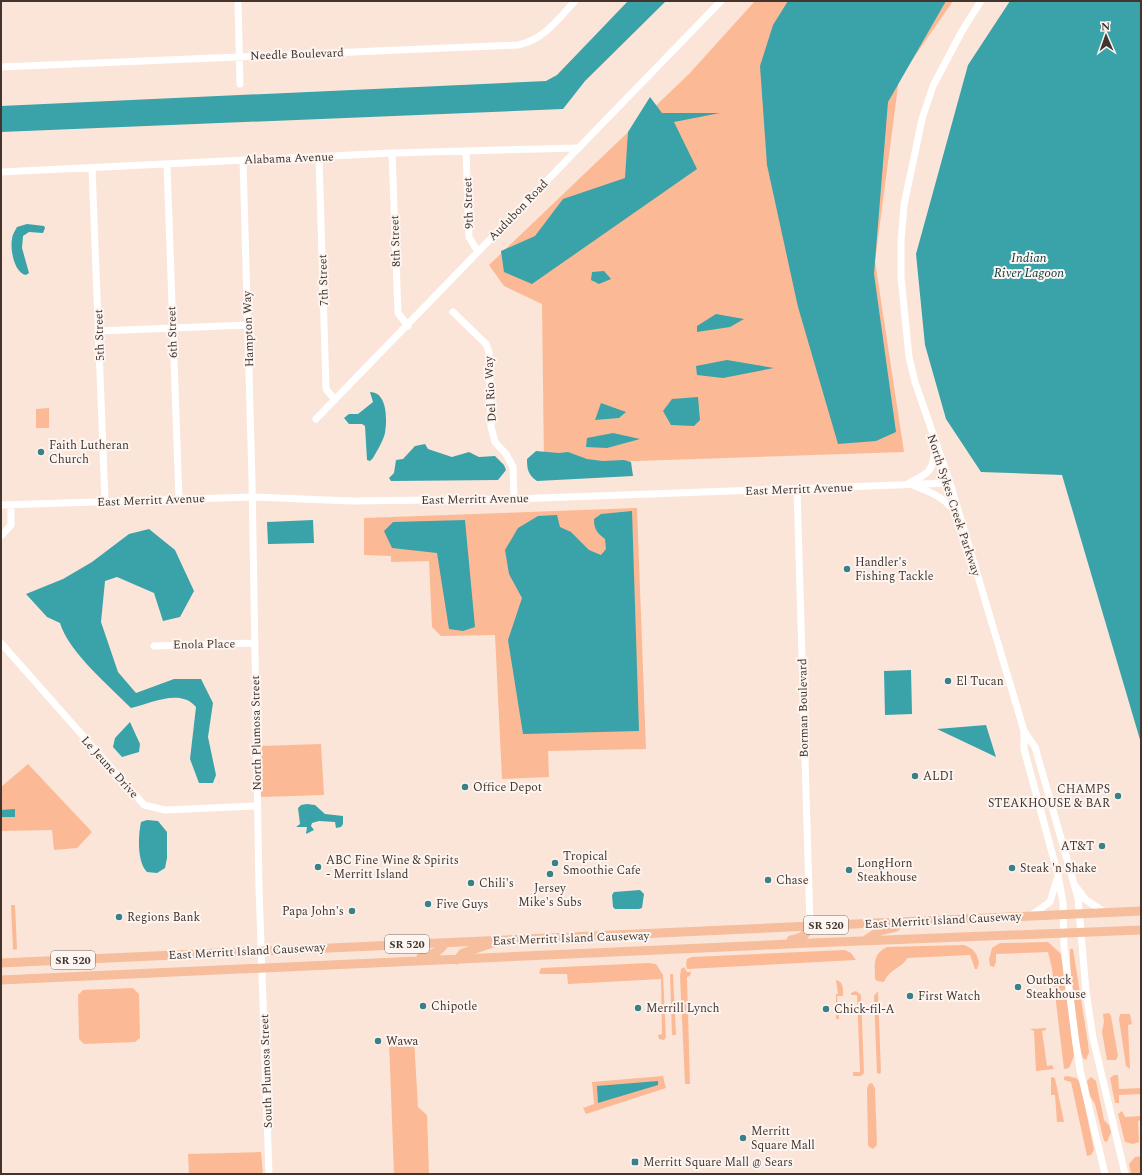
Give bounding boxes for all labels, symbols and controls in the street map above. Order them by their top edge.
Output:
north arrow [1086,16,1126,56]
text: N [1101,18,1110,35]
street label: Needle Boulevard [250,43,345,66]
street label: Alabama Avenue [244,147,334,170]
street label: Audubon Road [484,175,553,245]
street label: 9th Street [458,177,479,229]
street label: 8th Street [385,215,406,267]
water label: Indian River Lagoon [994,248,1064,283]
street label: 7th Street [313,254,334,306]
street label: Hampton Way [238,289,259,368]
street label: 6th Street [162,306,183,358]
street label: 5th Street [89,309,110,361]
street label: Del Rio Way [479,354,502,422]
street label: North Sykes Creek Parkway [922,432,986,580]
place label: Faith Lutheran Church [49,436,129,469]
marker: Faith Lutheran Church [36,447,46,457]
street label: East Merritt Avenue [745,478,853,501]
street label: East Merritt Avenue [97,489,205,512]
street label: East Merritt Avenue [421,489,529,510]
place label: Handler's Fishing Tackle [855,553,934,586]
marker: Handler's Fishing Tackle [842,564,852,574]
street label: Enola Place [173,634,236,655]
street label: Borman Boulevard [793,658,814,758]
place label: El Tucan [956,672,1004,691]
street label: North Plumosa Street [246,675,267,791]
marker: El Tucan [943,676,953,686]
street label: Le Jeune Drive [76,732,143,803]
place label: ALDI [923,767,953,786]
marker: ALDI [910,771,920,781]
place label: Office Depot [473,778,542,797]
place label: CHAMPS STEAKHOUSE & BAR [988,780,1110,813]
marker: Office Depot [460,782,470,792]
marker: CHAMPS STEAKHOUSE & BAR [1113,791,1123,801]
place label: AT&T [1061,837,1094,856]
marker: AT&T [1097,841,1107,851]
place label: Tropical Smoothie Cafe [563,847,641,880]
place label: ABC Fine Wine & Spirits - Merritt Island [326,851,459,884]
place label: LongHorn Steakhouse [857,854,917,887]
marker: Tropical Smoothie Cafe [550,858,560,868]
place label: Steak 'n Shake [1020,859,1097,878]
marker: ABC Fine Wine & Spirits - Merritt Island [313,862,323,872]
marker: Steak 'n Shake [1007,863,1017,873]
marker: LongHorn Steakhouse [844,865,854,875]
marker: Jersey Mike's Subs [545,869,555,879]
place label: Chase [776,871,809,890]
place label: Chili's [479,874,514,893]
marker: Chase [763,875,773,885]
marker: Chili's [466,878,476,888]
place label: Jersey Mike's Subs [518,879,582,912]
place label: Five Guys [436,895,488,914]
marker: Five Guys [423,899,433,909]
place label: Papa John's [282,902,344,921]
marker: Papa John's [347,906,357,916]
street label: East Merritt Island Causeway [864,907,1023,934]
place label: Regions Bank [127,908,200,927]
marker: Regions Bank [114,912,124,922]
road number: SR 520 [804,916,848,934]
street label: East Merritt Island Causeway [492,926,651,951]
road number: SR 520 [385,935,429,953]
street label: East Merritt Island Causeway [168,938,327,965]
road number: SR 520 [51,951,95,969]
place label: Outback Steakhouse [1026,971,1086,1004]
marker: Outback Steakhouse [1013,982,1023,992]
place label: First Watch [918,987,980,1006]
marker: First Watch [905,991,915,1001]
place label: Chipotle [431,997,478,1016]
place label: Merrill Lynch [646,999,720,1018]
place label: Chick-fil-A [834,1000,894,1019]
marker: Chipotle [418,1001,428,1011]
marker: Merrill Lynch [633,1003,643,1013]
marker: Chick-fil-A [821,1004,831,1014]
street label: South Plumosa Street [255,1014,278,1128]
place label: Wawa [386,1032,418,1051]
marker: Wawa [373,1036,383,1046]
place label: Merritt Square Mall [751,1122,815,1155]
marker: Merritt Square Mall [738,1133,748,1143]
place label: Merritt Square Mall @ Sears [643,1153,793,1172]
marker: Merritt Square Mall @ Sears [630,1157,640,1167]

